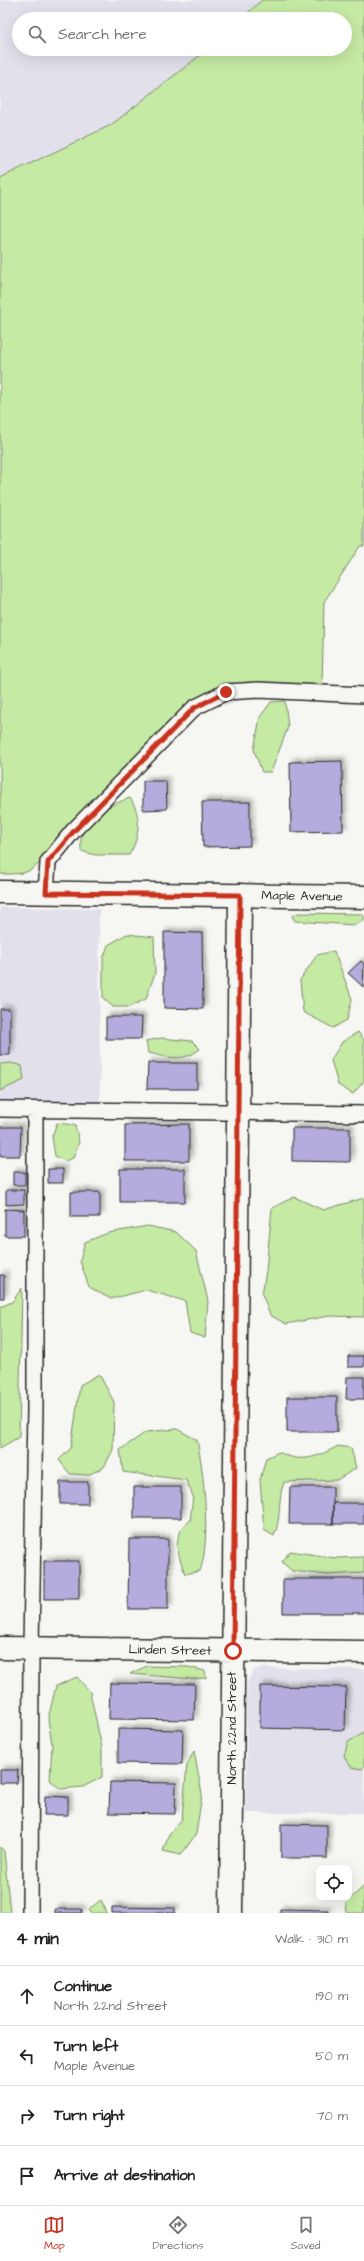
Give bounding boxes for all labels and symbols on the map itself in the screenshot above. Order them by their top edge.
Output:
route end [217,683,235,701]
street label: Maple Avenue [261,886,343,906]
street label: Linden Street [128,1640,212,1660]
route start [224,1642,242,1660]
street label: North 22nd Street [223,1671,241,1784]

